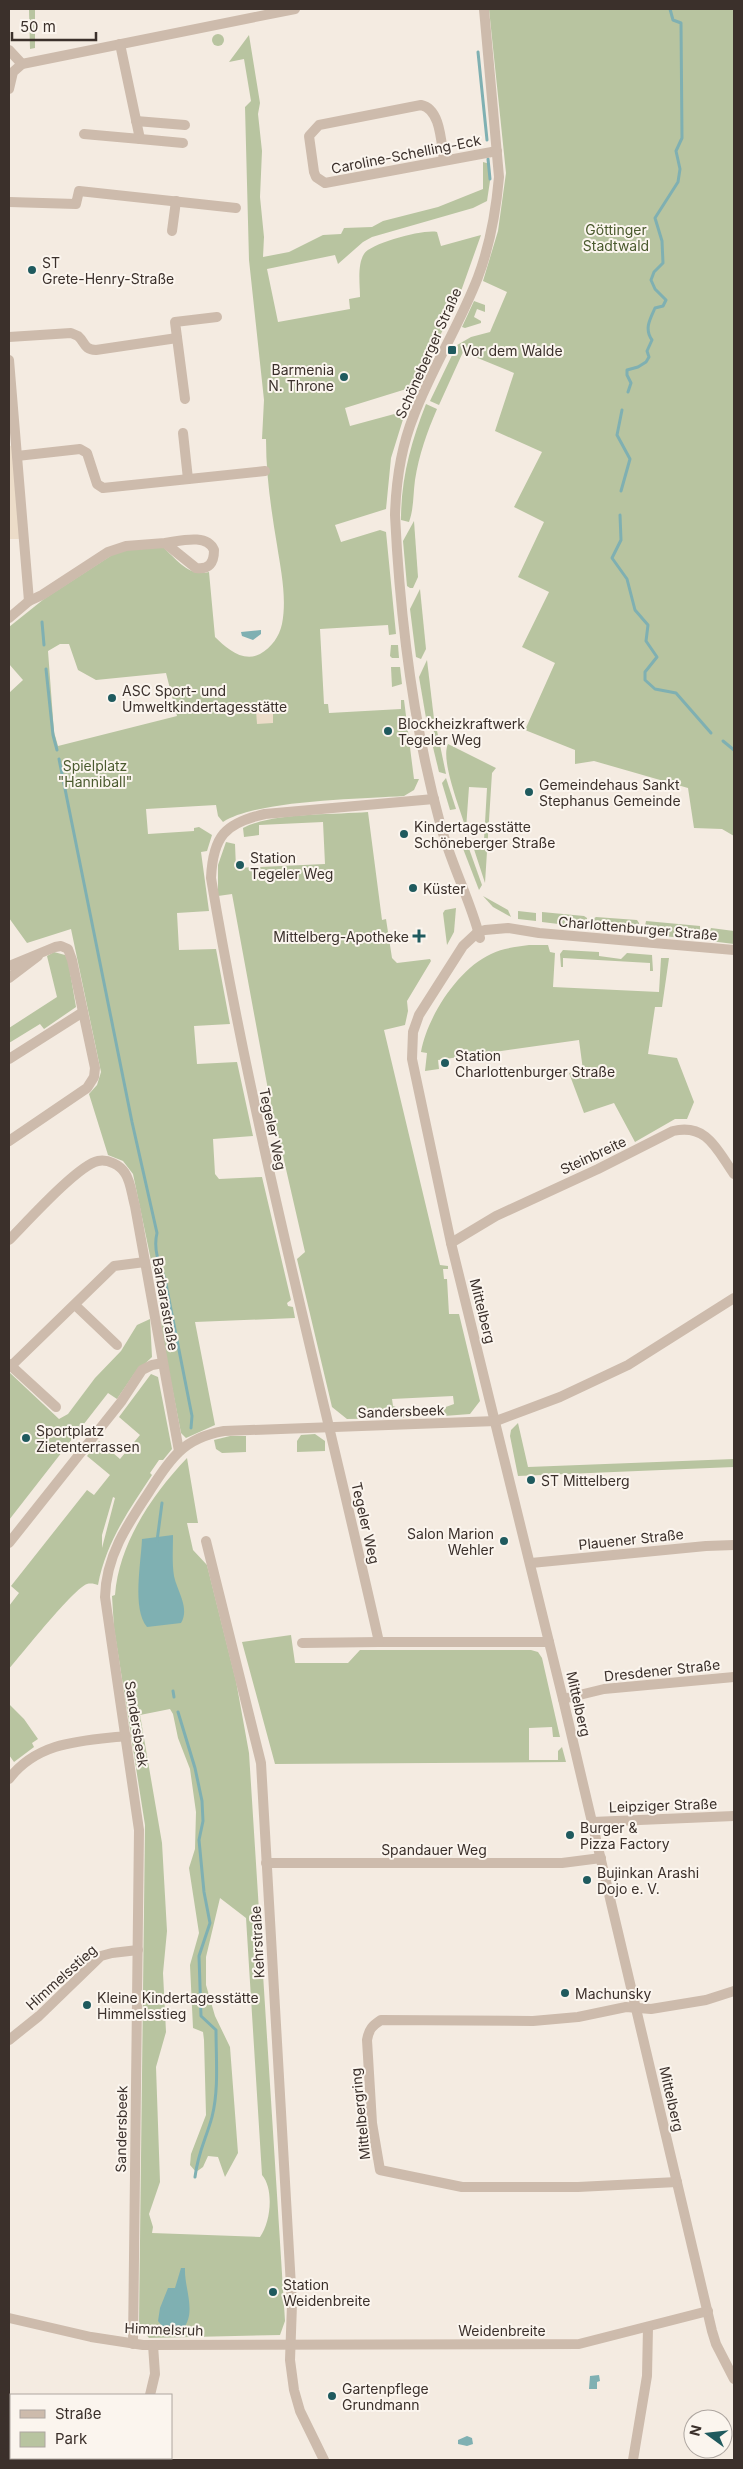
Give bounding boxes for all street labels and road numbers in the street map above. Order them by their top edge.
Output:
street label: Caroline-Schelling-Eck [330,131,483,177]
street label: Schöneberger Straße [391,285,465,421]
street label: Charlottenburger Straße [558,913,718,943]
street label: Tegeler Weg [256,1086,290,1172]
street label: Steinbreite [557,1132,629,1178]
street label: Barbarastraße [149,1256,183,1352]
street label: Mittelberg [467,1277,499,1345]
street label: Sandersbeek [357,1401,445,1421]
street label: Tegeler Weg [348,1480,384,1566]
street label: Plauener Straße [578,1525,684,1553]
street label: Dresdener Straße [603,1655,721,1685]
street label: Mittelberg [563,1670,595,1738]
street label: Sandersbeek [122,1680,152,1769]
street label: Leipziger Straße [609,1795,717,1815]
street label: Spandauer Weg [381,1841,487,1858]
street label: Kehrstraße [247,1905,267,1979]
street label: Himmelsstieg [22,1941,100,2013]
street label: Mittelberg [656,2065,688,2133]
street label: Mittelbergring [347,2067,373,2161]
street label: Sandersbeek [112,2085,130,2173]
street label: Himmelsruh [124,2319,204,2339]
street label: Weidenbreite [458,2322,546,2339]

